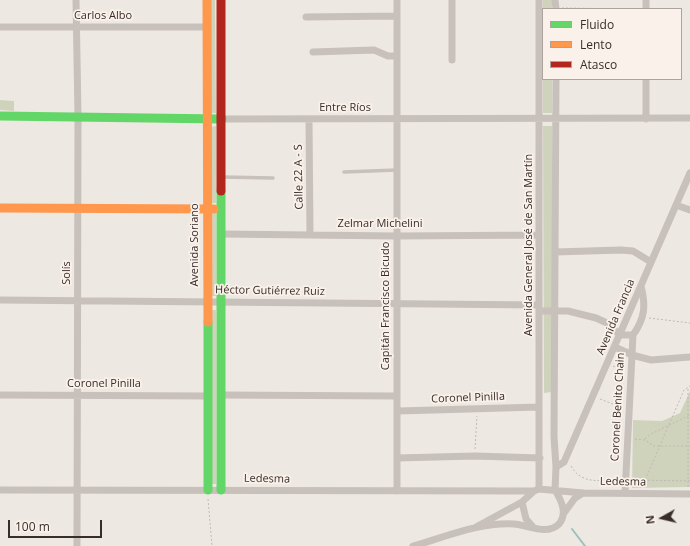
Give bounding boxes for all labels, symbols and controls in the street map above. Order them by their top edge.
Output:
legend [542,8,682,80]
street label: Carlos Albo [74,9,132,23]
text: Fluido [580,16,614,33]
text: Lento [580,36,612,53]
text: Atasco [580,56,617,73]
street label: Entre Ríos [319,101,371,115]
street label: Calle 22 A - S [292,144,306,210]
street label: Avenida General José de San Martín [522,154,536,336]
street label: Avenida Soriano [188,203,202,287]
street label: Zelmar Michelini [338,217,422,231]
street label: Capitán Francisco Bicudo [379,242,393,370]
street label: Solís [60,261,74,285]
street label: Avenida Francia [594,277,638,357]
street label: Héctor Gutiérrez Ruiz [215,283,325,299]
street label: Coronel Benito Chain [609,352,627,462]
street label: Coronel Pinilla [67,377,141,391]
street label: Coronel Pinilla [431,390,505,406]
street label: Ledesma [244,472,290,486]
street label: Ledesma [600,475,646,489]
north arrow [642,498,682,538]
scale bar [10,512,104,538]
text: N [642,514,658,525]
text: 100 m [15,518,50,535]

